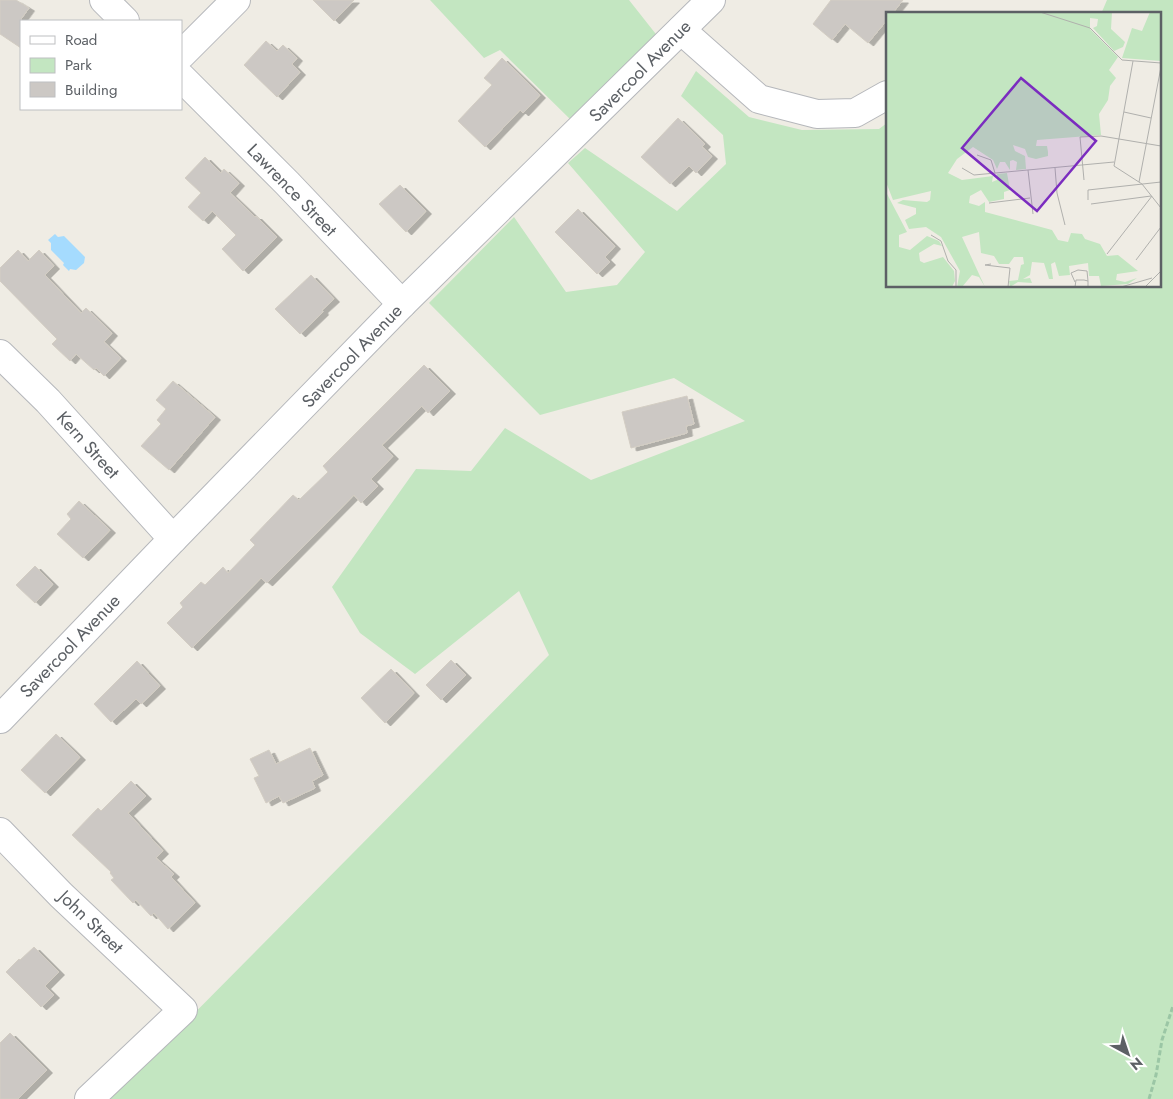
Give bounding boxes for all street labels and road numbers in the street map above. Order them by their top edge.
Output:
street label: Savercool Avenue [583,14,697,128]
street label: Lawrence Street [241,138,343,243]
street label: Savercool Avenue [296,298,408,414]
street label: Kern Street [51,406,126,485]
street label: Savercool Avenue [14,588,126,704]
street label: John Street [51,883,130,960]

